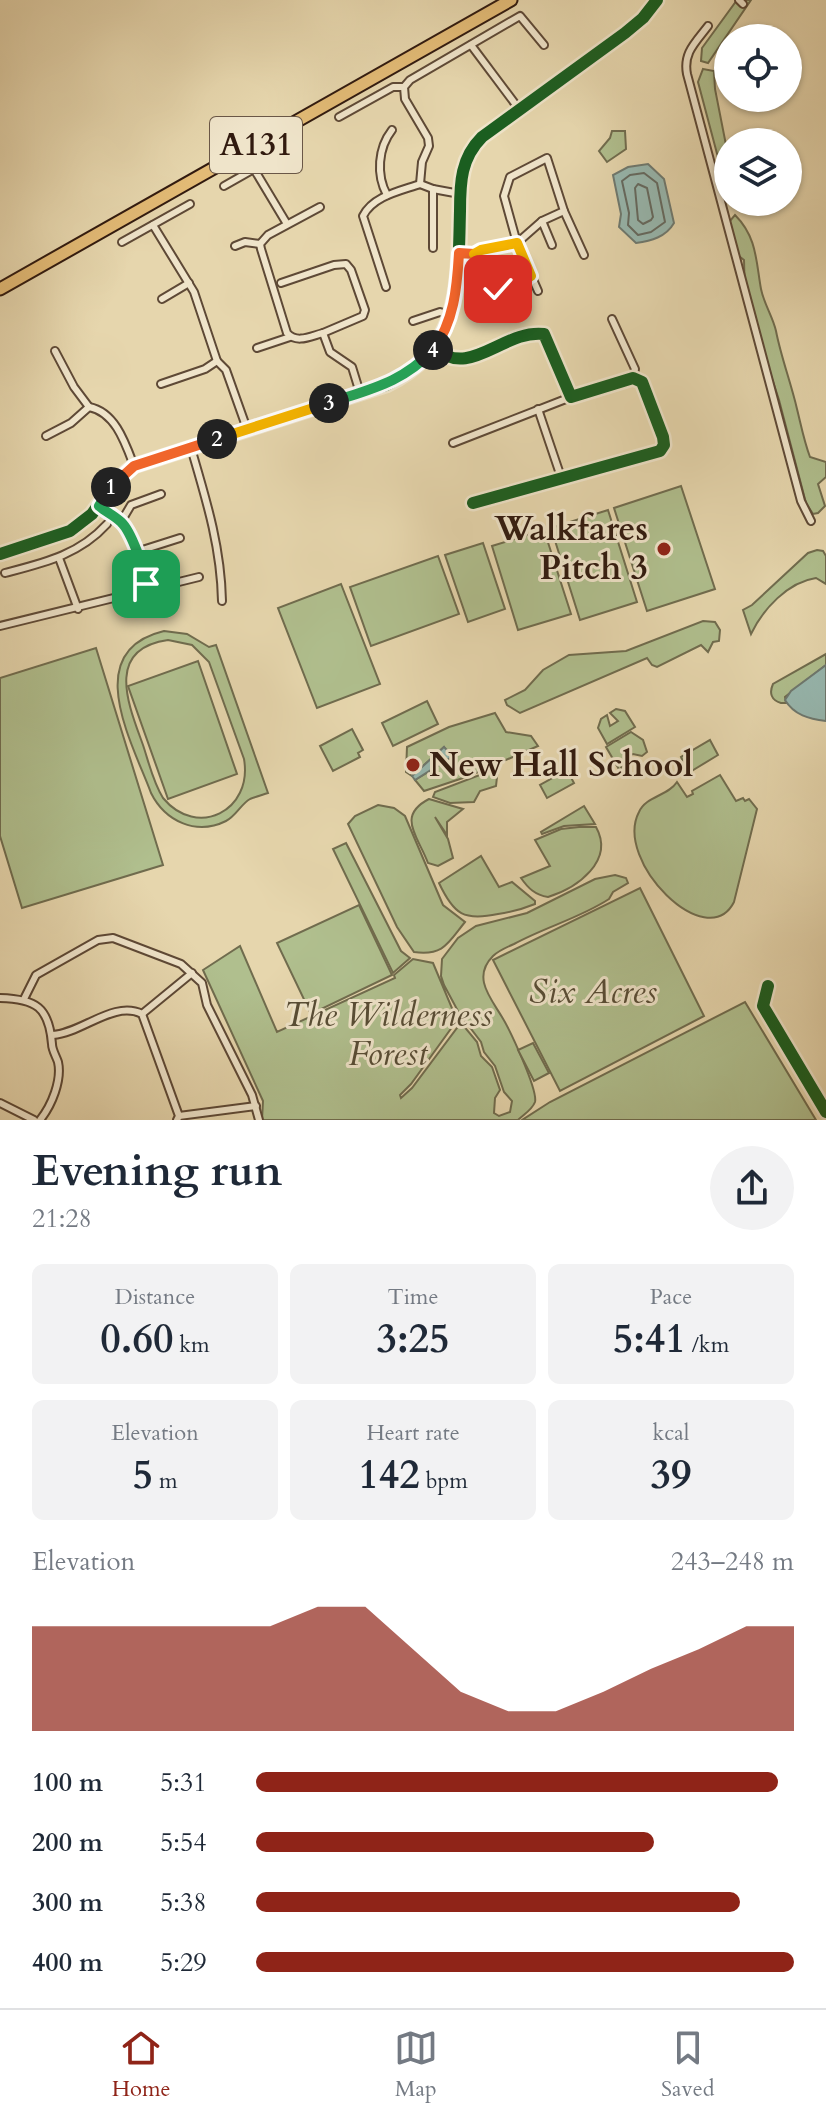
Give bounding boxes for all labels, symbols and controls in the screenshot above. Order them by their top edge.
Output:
map controls [714,24,802,216]
button: locate [714,24,802,112]
road number: A131 [210,117,302,173]
button: layers [714,128,802,216]
pin [464,255,532,323]
icon: check [476,267,520,311]
pin: 4 [413,330,453,370]
text: 4 [427,335,439,365]
pin: 3 [309,383,349,423]
text: 3 [323,388,335,418]
pin: 2 [197,419,237,459]
text: 2 [211,424,223,454]
pin: 1 [91,467,131,507]
text: 1 [105,472,117,502]
place label: Walkfares Pitch 3 [494,506,648,591]
marker: Walkfares Pitch 3 [655,540,673,558]
pin [112,550,180,618]
icon: arrive [124,562,168,606]
place label: New Hall School [429,742,693,788]
marker: New Hall School [404,756,422,774]
park label: Six Acres [529,969,657,1015]
park label: The Wilderness Forest [284,992,493,1077]
text: Evening run [32,1141,282,1201]
button: share [710,1146,794,1230]
text: 21:28 [32,1201,92,1236]
text: Distance [115,1282,195,1312]
text: Time [388,1282,438,1312]
text: Pace [650,1282,692,1312]
text: 0.60 [100,1312,173,1367]
text: 3:25 [376,1312,450,1367]
text: 5:41 [613,1312,686,1367]
text: km [173,1330,210,1360]
text: /km [686,1330,729,1360]
text: Elevation [111,1418,199,1448]
text: Heart rate [366,1418,460,1448]
text: kcal [653,1418,689,1448]
text: 5 [132,1448,153,1503]
text: 142 [358,1448,420,1503]
text: 39 [651,1448,691,1503]
text: m [153,1466,178,1496]
text: bpm [420,1466,468,1496]
text: Elevation [32,1544,135,1579]
text: 243–248 m [671,1544,794,1579]
text: 100 m [32,1765,103,1800]
text: 5:31 [160,1765,207,1800]
text: 200 m [32,1825,103,1860]
text: 5:54 [160,1825,207,1860]
text: 300 m [32,1885,103,1920]
text: 5:38 [160,1885,207,1920]
text: 400 m [32,1945,103,1980]
text: 5:29 [160,1945,207,1980]
tab: Home [112,2026,171,2104]
tab: Map [394,2026,438,2104]
tab: Saved [661,2026,714,2104]

